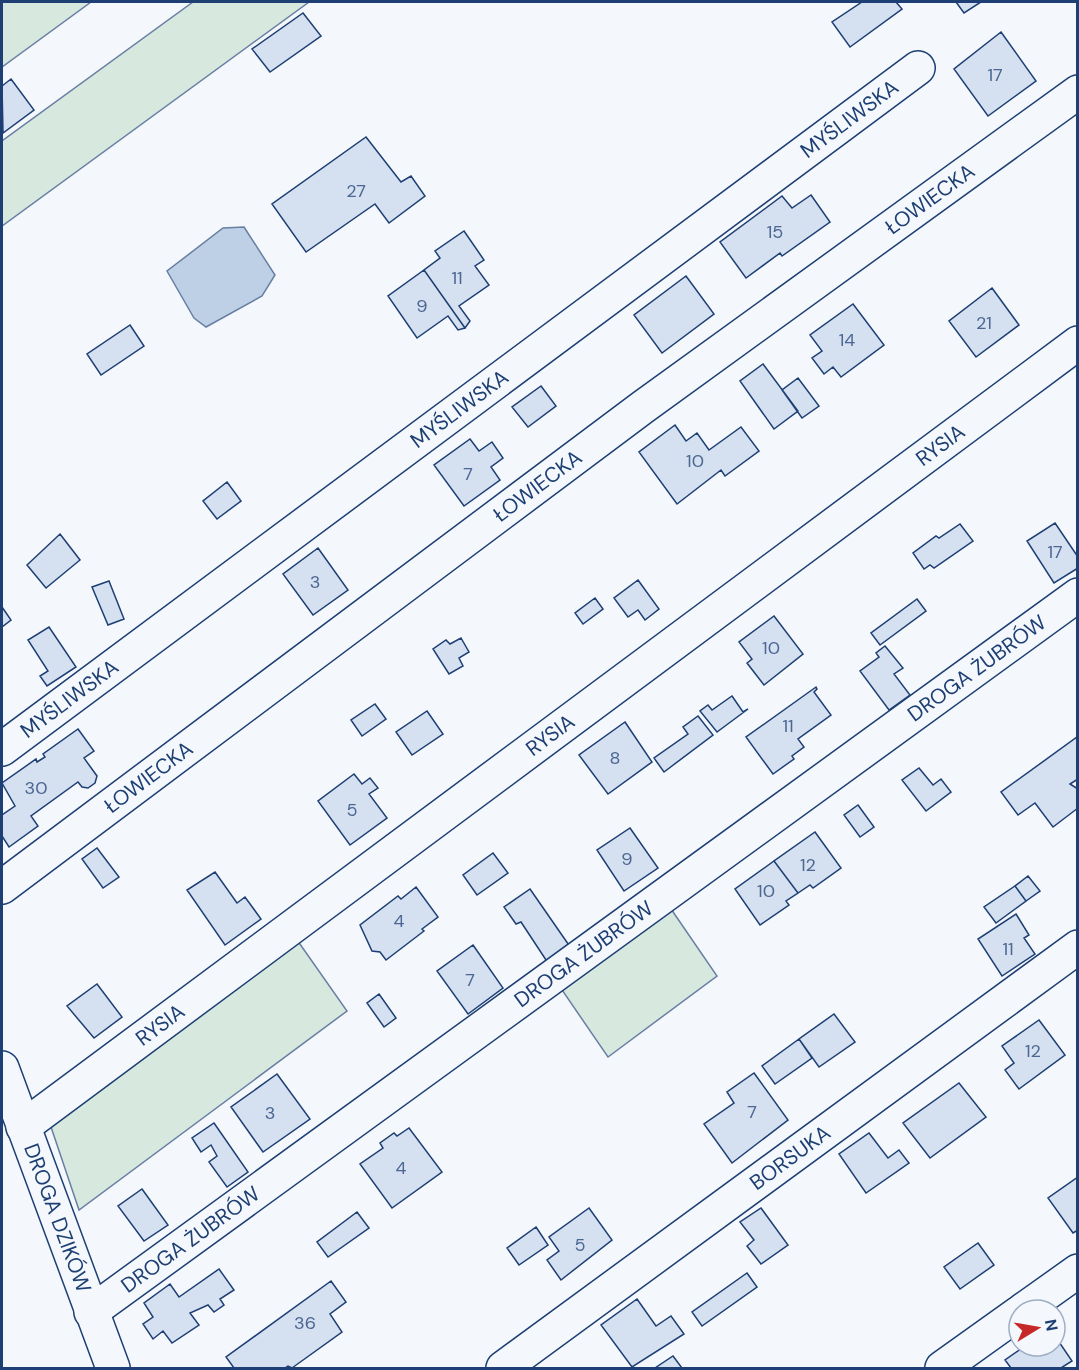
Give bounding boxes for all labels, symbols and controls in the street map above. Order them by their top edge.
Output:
house number: 17 [987,63,1003,87]
street label: MYŚLIWSKA [795,73,904,165]
street label: ŁOWIECKA [879,157,980,241]
house number: 27 [346,179,366,203]
house number: 15 [767,220,783,244]
house number: 11 [451,266,463,290]
house number: 9 [416,294,428,318]
house number: 21 [976,311,992,335]
house number: 14 [839,328,855,352]
street label: MYŚLIWSKA [405,363,514,455]
street label: RYSIA [910,418,971,473]
street label: ŁOWIECKA [487,443,588,528]
house number: 10 [686,449,704,473]
house number: 7 [463,462,473,486]
house number: 17 [1047,540,1063,564]
house number: 3 [310,570,320,594]
street label: DROGA ŻUBRÓW [902,609,1052,728]
house number: 10 [762,636,780,660]
street label: MYŚLIWSKA [15,653,124,745]
street label: RYSIA [520,708,581,763]
house number: 11 [782,714,794,738]
street label: ŁOWIECKA [98,735,199,820]
house number: 8 [610,746,620,770]
house number: 30 [25,776,47,800]
house number: 5 [347,798,357,822]
house number: 9 [621,847,633,871]
house number: 12 [800,853,816,877]
house number: 10 [757,879,775,903]
street label: DROGA ŻUBRÓW [509,894,659,1014]
house number: 4 [394,909,405,933]
house number: 11 [1002,937,1014,961]
house number: 7 [465,968,475,992]
street label: RYSIA [130,998,190,1052]
house number: 12 [1025,1039,1041,1063]
house number: 7 [747,1100,757,1124]
house number: 3 [265,1101,275,1125]
street label: BORSUKA [744,1119,836,1197]
street label: DROGA DZIKÓW [17,1140,98,1296]
house number: 4 [396,1156,407,1180]
street label: DROGA ŻUBRÓW [116,1180,266,1300]
house number: 5 [575,1233,585,1257]
north arrow [1007,1298,1067,1358]
house number: 36 [294,1311,316,1335]
text: N [1040,1318,1063,1333]

